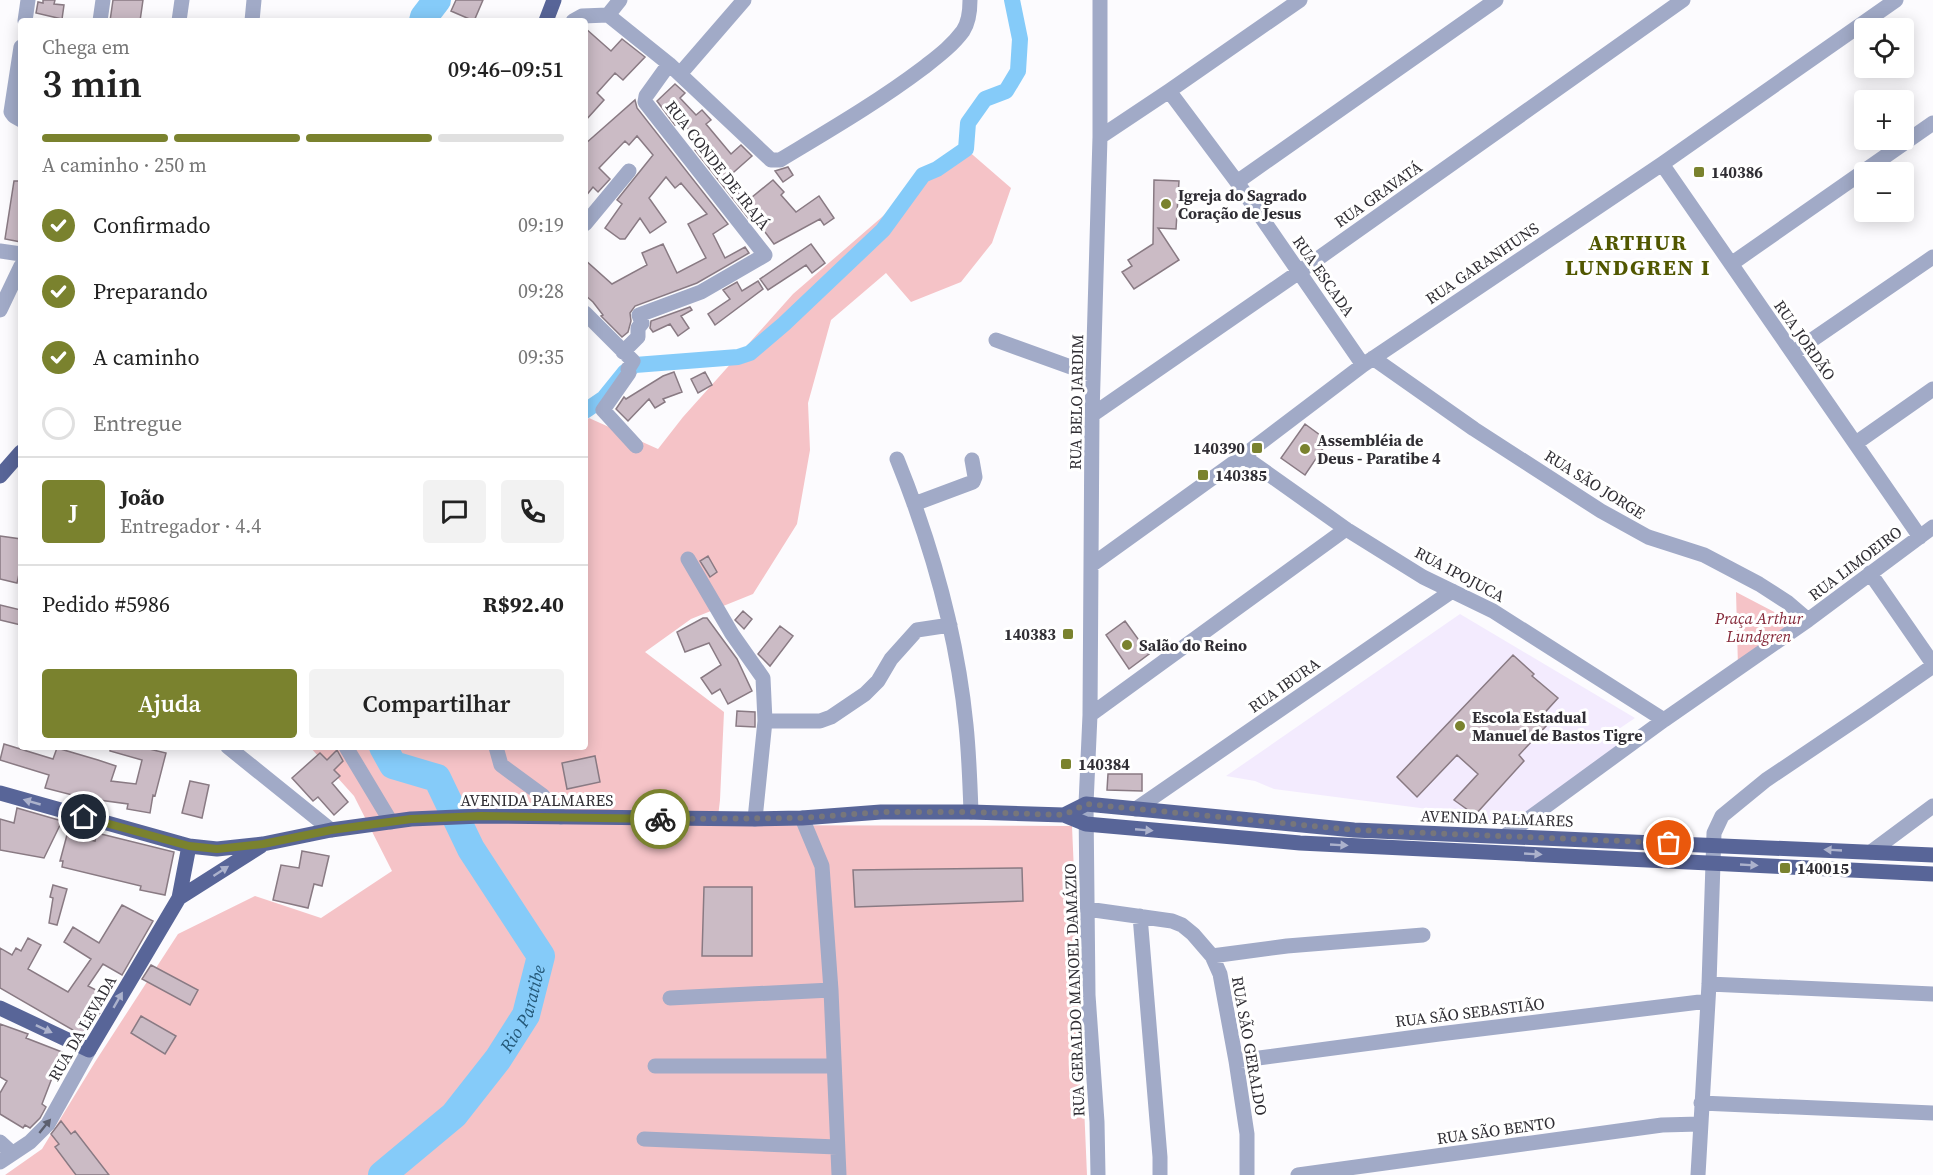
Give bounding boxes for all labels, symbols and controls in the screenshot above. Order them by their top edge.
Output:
map controls [1854,18,1914,222]
button: locate [1854,18,1914,78]
text: Chega em [42,33,130,61]
text: 09:46–09:51 [448,54,564,84]
text: 3 min [42,57,142,110]
button: + [1854,90,1914,150]
street label: RUA CONDE DE IRAJÁ [660,96,776,235]
text: A caminho · 250 m [42,151,207,179]
street label: RUA GRAVATÁ [1330,155,1427,232]
place label: 140386 [1711,161,1763,183]
button: − [1854,162,1914,222]
marker: 140386 [1692,165,1706,179]
place label: Igreja do Sagrado Coração de Jesus [1178,184,1307,224]
marker: Igreja do Sagrado Coração de Jesus [1159,197,1173,211]
icon: check [42,209,75,242]
text: Confirmado [93,210,211,240]
text: 09:19 [518,211,564,239]
street label: RUA GARANHUNS [1421,217,1543,309]
district label: ARTHUR LUNDGREN I [1565,227,1711,282]
street label: RUA ESCADA [1288,231,1360,321]
icon: check [42,275,75,308]
text: Preparando [93,276,208,306]
text: 09:28 [518,277,564,305]
street label: RUA JORDÃO [1769,295,1841,385]
street label: RUA BELO JARDIM [1064,334,1088,470]
icon: check [42,341,75,374]
text: A caminho [93,342,200,372]
text: 09:35 [518,343,564,371]
text: Entregue [93,408,182,438]
place label: Assembléia de Deus - Paratibe 4 [1317,429,1441,469]
place label: 140390 [1193,437,1245,459]
marker: 140390 [1250,441,1264,455]
marker: Assembléia de Deus - Paratibe 4 [1298,442,1312,456]
street label: RUA SÃO JORGE [1540,444,1650,524]
place label: 140385 [1215,464,1267,486]
marker: 140385 [1196,468,1210,482]
button: chat [423,480,486,543]
button: phone [501,480,564,543]
text: João [120,482,164,512]
text: J [69,496,78,526]
text: Entregador · 4.4 [120,512,261,540]
street label: RUA LIMOEIRO [1804,521,1906,605]
street label: RUA IPOJUCA [1411,541,1509,607]
text: Pedido #5986 [42,589,170,619]
text: R$92.40 [483,589,564,619]
park label: Praça Arthur Lundgren [1714,607,1804,647]
place label: 140383 [1004,623,1056,645]
marker: 140383 [1061,627,1075,641]
place label: Salão do Reino [1139,634,1247,656]
marker: Salão do Reino [1120,638,1134,652]
street label: RUA IBURA [1244,652,1324,718]
button: Ajuda [42,669,297,738]
button: Compartilhar [309,669,564,738]
place label: Escola Estadual Manuel de Bastos Tigre [1472,706,1643,746]
marker: Escola Estadual Manuel de Bastos Tigre [1453,719,1467,733]
place label: 140384 [1078,753,1130,775]
marker: 140384 [1059,757,1073,771]
street label: AVENIDA PALMARES [461,789,613,811]
courier [630,789,690,849]
pin [58,791,109,842]
one-way arrow [23,797,41,806]
icon: home [67,800,100,833]
icon: bike [644,803,677,836]
street label: AVENIDA PALMARES [1420,804,1574,832]
pin [1643,817,1694,868]
one-way arrow [1135,825,1154,835]
icon: bag [1652,826,1685,859]
one-way arrow [1329,841,1348,850]
one-way arrow [1823,846,1842,855]
one-way arrow [1524,850,1543,859]
place label: 140015 [1797,857,1849,879]
one-way arrow [1740,860,1759,869]
marker: 140015 [1778,861,1792,875]
street label: RUA GERALDO MANOEL DAMÁZIO [1059,863,1089,1117]
one-way arrow [213,866,229,877]
water label: Rio Paratibe [493,962,551,1057]
street label: RUA DA LEVADA [43,971,121,1085]
street label: RUA SÃO GERALDO [1227,975,1273,1117]
one-way arrow [113,992,124,1008]
street label: RUA SÃO SEBASTIÃO [1394,992,1546,1032]
one-way arrow [36,1025,53,1034]
street label: RUA SÃO BENTO [1435,1111,1557,1149]
one-way arrow [39,1118,52,1134]

